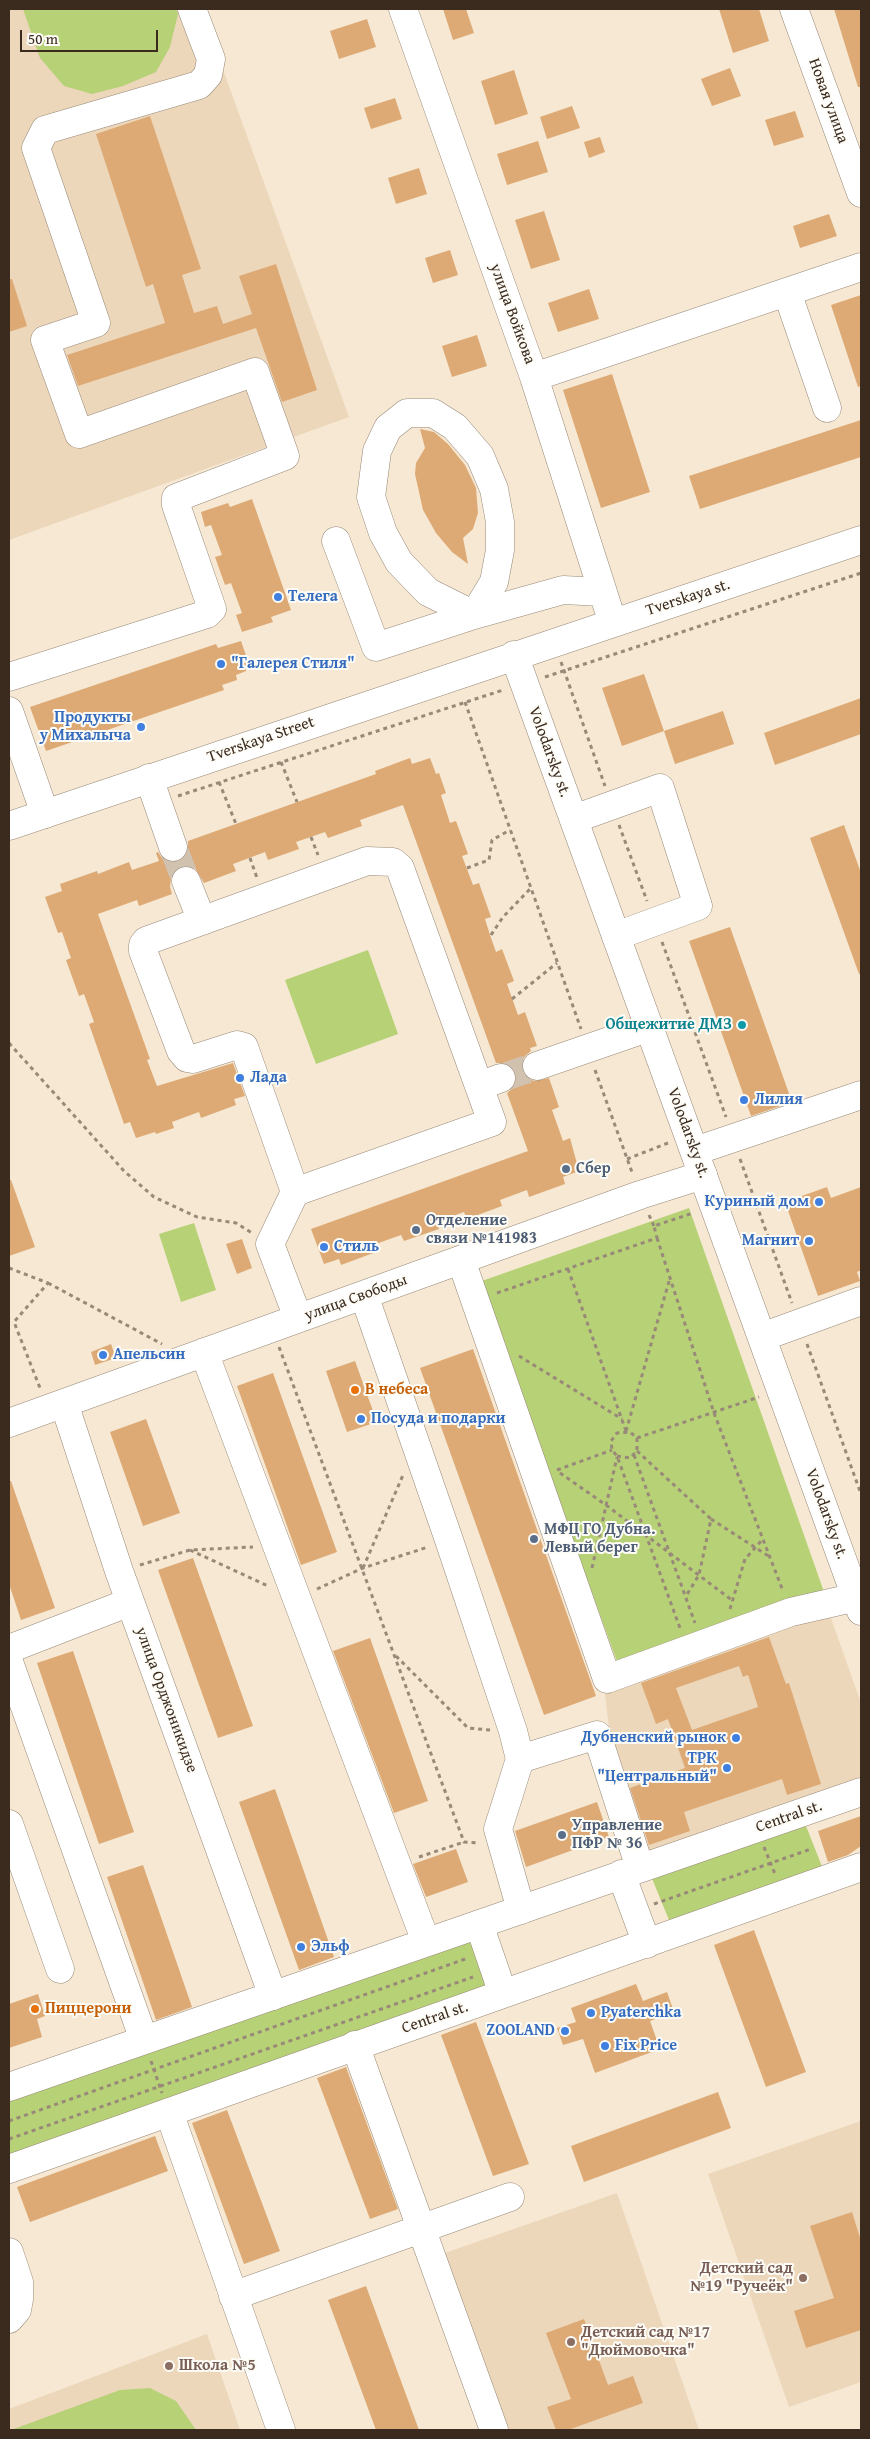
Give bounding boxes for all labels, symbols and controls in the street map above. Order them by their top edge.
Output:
scale bar [22,20,160,52]
text: 50 m [28,28,58,49]
street label: Новая улица [804,56,852,146]
street label: улица Войкова [485,261,539,367]
street label: Tverskaya st. [643,575,733,621]
place label: Телега [288,587,338,607]
marker: Телега [272,591,284,603]
place label: "Галерея Стиля" [231,654,355,674]
marker: "Галерея Стиля" [215,658,227,670]
street label: Volodarsky st. [524,704,574,800]
place label: Продукты у Михалыча [40,708,131,746]
street label: Tverskaya Street [205,713,317,767]
marker: Продукты у Михалыча [135,721,147,733]
place label: Общежитие ДМЗ [605,1015,732,1035]
marker: Общежитие ДМЗ [736,1019,748,1031]
place label: Лада [250,1068,287,1088]
marker: Лада [234,1072,246,1084]
street label: Volodarsky st. [663,1085,713,1181]
place label: Лилия [754,1090,803,1110]
marker: Лилия [738,1094,750,1106]
place label: Сбер [576,1159,611,1179]
marker: Сбер [560,1163,572,1175]
place label: Куриный дом [705,1192,809,1212]
marker: Куриный дом [813,1196,825,1208]
place label: Отделение связи №141983 [426,1211,537,1249]
marker: Отделение связи №141983 [410,1224,422,1236]
place label: Магнит [742,1231,799,1251]
marker: Магнит [803,1235,815,1247]
place label: Стиль [334,1237,379,1257]
marker: Стиль [318,1241,330,1253]
street label: улица Свободы [302,1271,410,1325]
place label: Апельсин [113,1345,185,1365]
marker: Апельсин [97,1349,109,1361]
place label: В небеса [365,1380,428,1400]
marker: В небеса [349,1384,361,1396]
place label: Посуда и подарки [371,1409,506,1429]
marker: Посуда и подарки [355,1413,367,1425]
street label: Volodarsky st. [801,1466,851,1562]
place label: МФЦ ГО Дубна. Левый берег [544,1520,656,1558]
marker: МФЦ ГО Дубна. Левый берег [528,1533,540,1545]
street label: улица Орджоникидзе [131,1625,201,1775]
place label: Дубненский рынок [581,1728,726,1748]
marker: Дубненский рынок [730,1732,742,1744]
place label: ТРК "Центральный" [597,1749,717,1787]
marker: ТРК "Центральный" [721,1762,733,1774]
street label: Central st. [753,1797,825,1837]
place label: Управление ПФР № 36 [572,1816,662,1854]
marker: Управление ПФР № 36 [556,1829,568,1841]
place label: Эльф [311,1937,350,1957]
marker: Эльф [295,1941,307,1953]
street label: Central st. [399,1998,471,2038]
place label: Пиццерони [45,1999,131,2019]
marker: Пиццерони [29,2003,41,2015]
place label: Pyaterchka [601,2003,681,2023]
marker: Pyaterchka [585,2007,597,2019]
place label: ZOOLAND [486,2021,555,2041]
marker: ZOOLAND [559,2025,571,2037]
place label: Fix Price [615,2036,677,2056]
marker: Fix Price [599,2040,611,2052]
place label: Детский сад №19 "Ручеёк" [690,2259,793,2297]
marker: Детский сад №19 "Ручеёк" [797,2272,809,2284]
place label: Детский сад №17 "Дюймовочка" [581,2323,710,2361]
marker: Детский сад №17 "Дюймовочка" [565,2336,577,2348]
place label: Школа №5 [179,2356,256,2376]
marker: Школа №5 [163,2360,175,2372]

